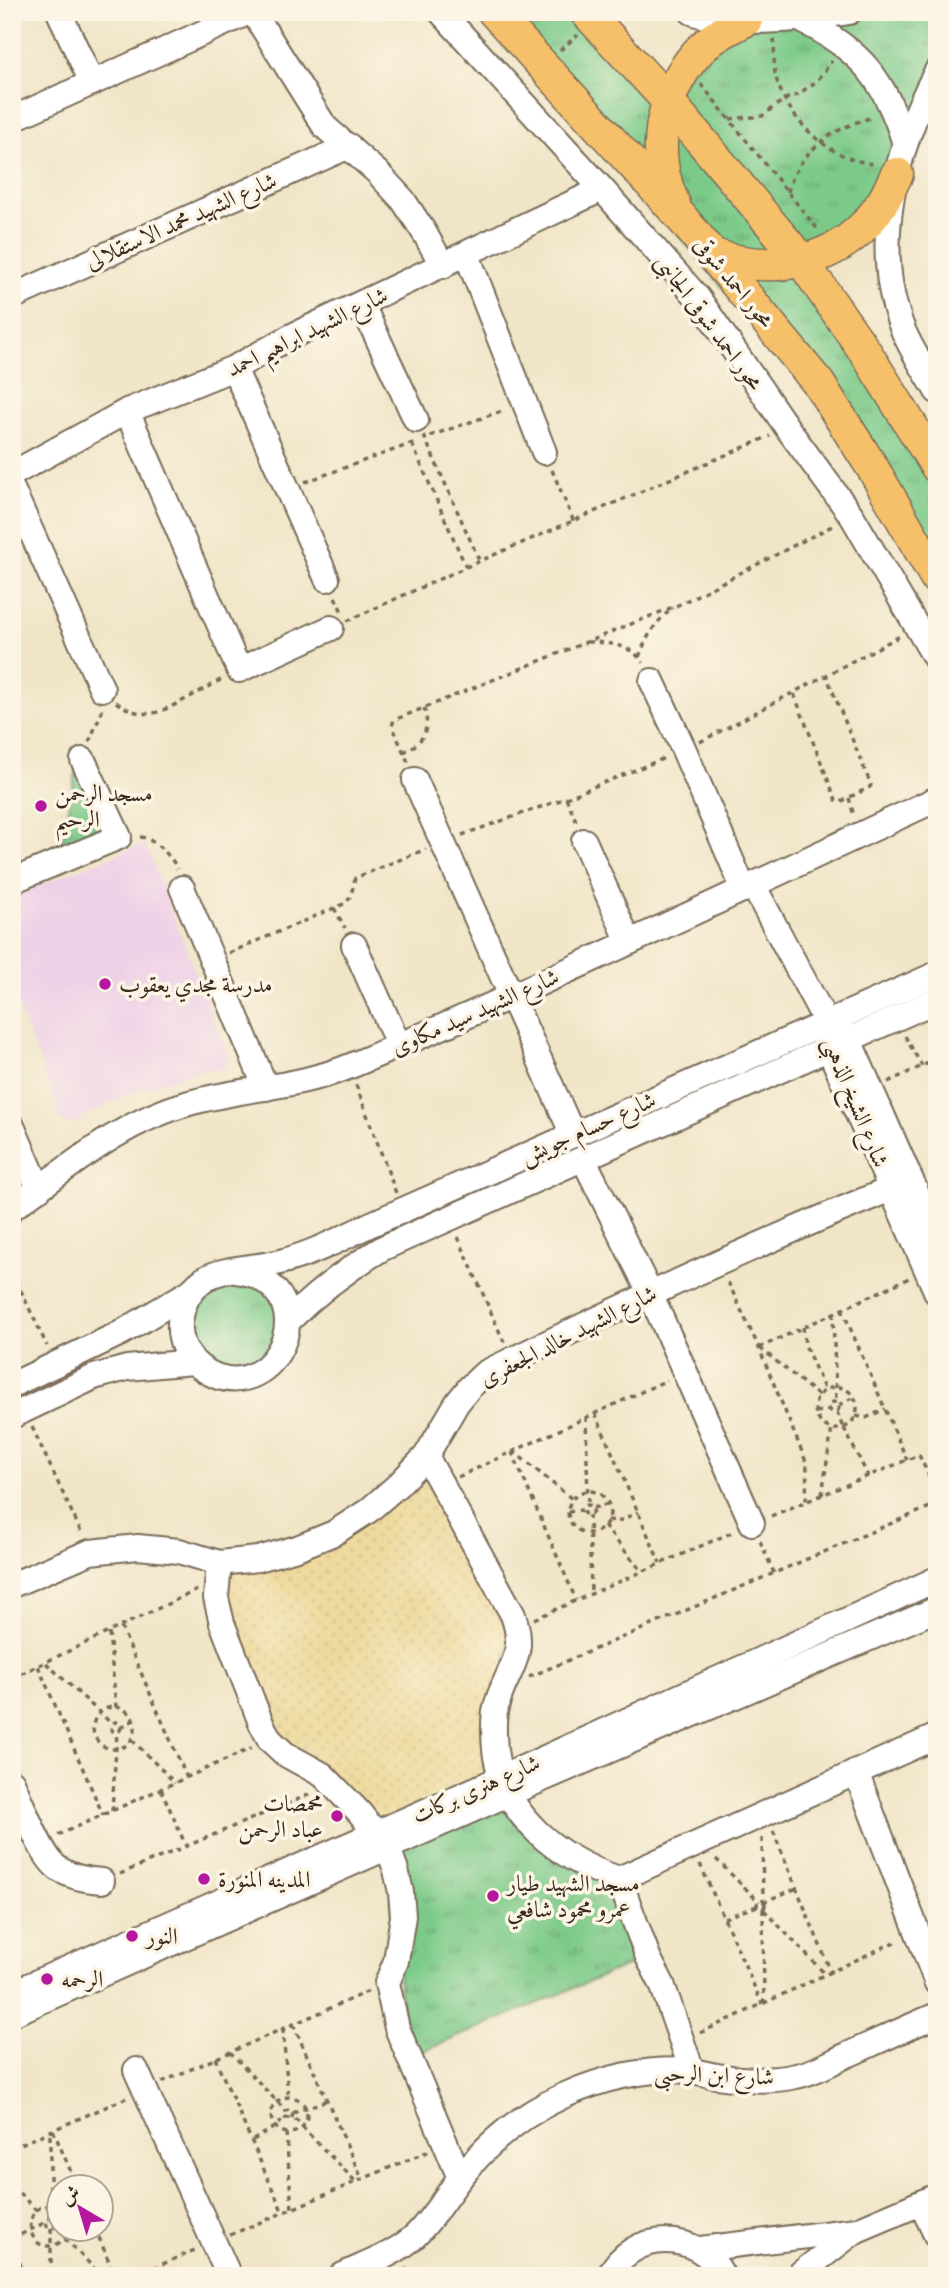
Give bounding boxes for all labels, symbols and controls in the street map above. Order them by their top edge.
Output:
street label: شارع الشهيد محمد الاستقلالى [81,166,283,281]
street label: محور احمد شوقى [687,230,781,334]
street label: محور احمد شوقى الجانبى [647,248,770,397]
street label: شارع الشهيد ابراهيم احمد [222,280,396,391]
place label: مسجد الرحمن الرحيم [55,779,153,842]
marker: مسجد الرحمن الرحيم [33,798,49,814]
street label: شارع الشهيد سيد مكاوى [386,962,566,1067]
place label: مدرسة مجدي يعقوب [119,970,272,1003]
marker: مدرسة مجدي يعقوب [97,976,113,992]
street label: شارع الشيخ الذهبى [811,1032,895,1174]
street label: شارع حسام جويش [516,1085,662,1175]
street label: شارع الشهيد خالد الجعفرى [475,1279,664,1398]
street label: شارع هنرى بركات [408,1748,546,1835]
place label: محمصات عباد الرحمن [238,1789,323,1845]
marker: محمصات عباد الرحمن [329,1808,345,1824]
place label: المدينه المنورة [218,1865,311,1894]
place label: مسجد الشهيد طيار عمرو محمود شافعي [505,1869,640,1930]
marker: المدينه المنورة [196,1871,212,1887]
marker: مسجد الشهيد طيار عمرو محمود شافعي [485,1888,501,1904]
place label: النور [144,1922,178,1951]
marker: النور [124,1928,140,1944]
place label: الرحمه [61,1965,103,1994]
marker: الرحمه [39,1971,55,1987]
street label: شارع ابن الرحبى [653,2058,775,2097]
north arrow [46,2172,116,2242]
text: ش [55,2180,85,2211]

